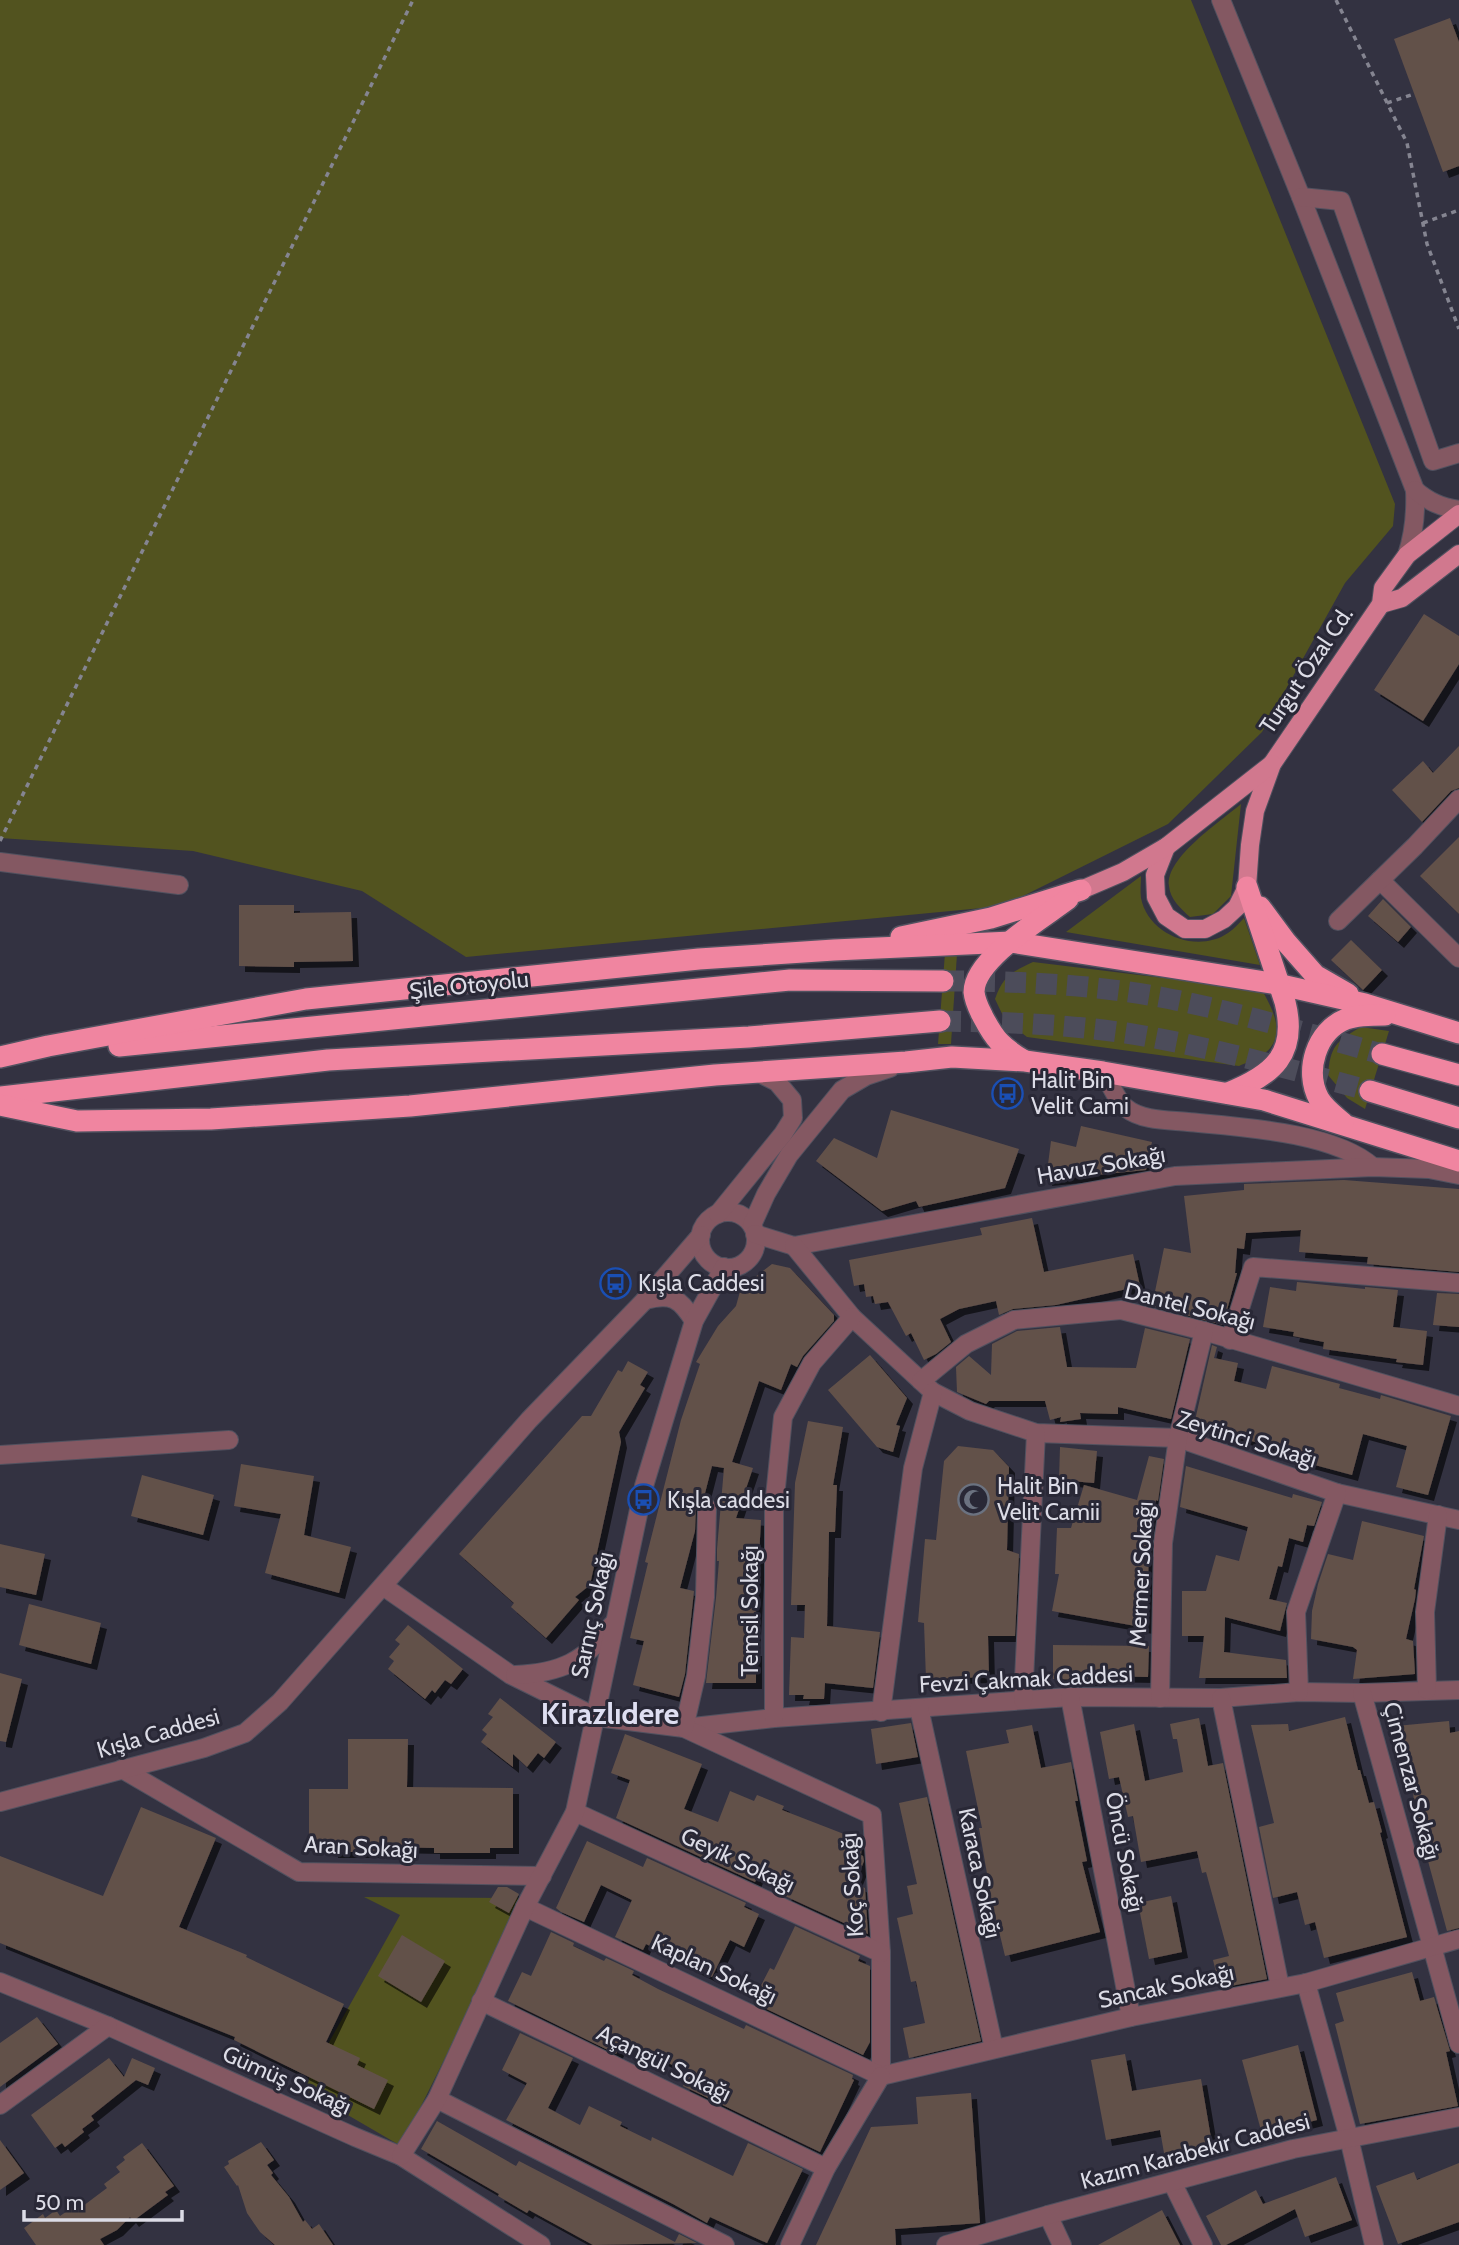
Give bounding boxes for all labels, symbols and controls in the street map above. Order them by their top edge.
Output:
street label: Turgut Özal Cd. [1253,601,1359,739]
street label: Şile Otoyolu [408,965,530,1005]
place label: Halit Bin Velit Cami [1031,1066,1129,1120]
bus stop icon: Halit Bin Velit Cami [991,1076,1025,1110]
street label: Havuz Sokağı [1035,1140,1167,1190]
bus stop icon: Kışla Caddesi [598,1266,632,1300]
place label: Kışla Caddesi [638,1269,765,1297]
street label: Dantel Sokağı [1122,1276,1258,1336]
street label: Zeytinci Sokağı [1174,1404,1320,1474]
place label: Halit Bin Velit Camii [997,1472,1100,1526]
mosque icon: Halit Bin Velit Camii [957,1482,991,1516]
bus stop icon: Kışla caddesi [627,1483,661,1517]
place label: Kışla caddesi [667,1486,790,1514]
street label: Mermer Sokağı [1123,1501,1159,1647]
street label: Temsil Sokağı [736,1545,764,1677]
street label: Sarnıç Sokağı [565,1549,619,1681]
street label: Fevzi Çakmak Caddesi [918,1659,1134,1699]
district label: Kirazlıdere [541,1695,679,1732]
street label: Çimenzar Sokağı [1377,1699,1447,1863]
street label: Kışla Caddesi [93,1702,223,1764]
street label: Öncü Sokağı [1100,1790,1150,1914]
street label: Karaca Sokağı [953,1805,1007,1941]
street label: Geyik Sokağı [677,1821,799,1899]
street label: Aran Sokağı [303,1830,419,1864]
street label: Koç Sokağı [834,1832,870,1938]
street label: Kaplan Sokağı [647,1928,781,2010]
street label: Sancak Sokağı [1096,1958,1236,2014]
street label: Açangül Sokağı [592,2018,736,2108]
street label: Gümüş Sokağı [218,2039,356,2121]
street label: Kazım Karabekir Caddesi [1077,2107,1313,2195]
scale bar [24,2178,182,2222]
text: 50 m [35,2190,84,2215]

